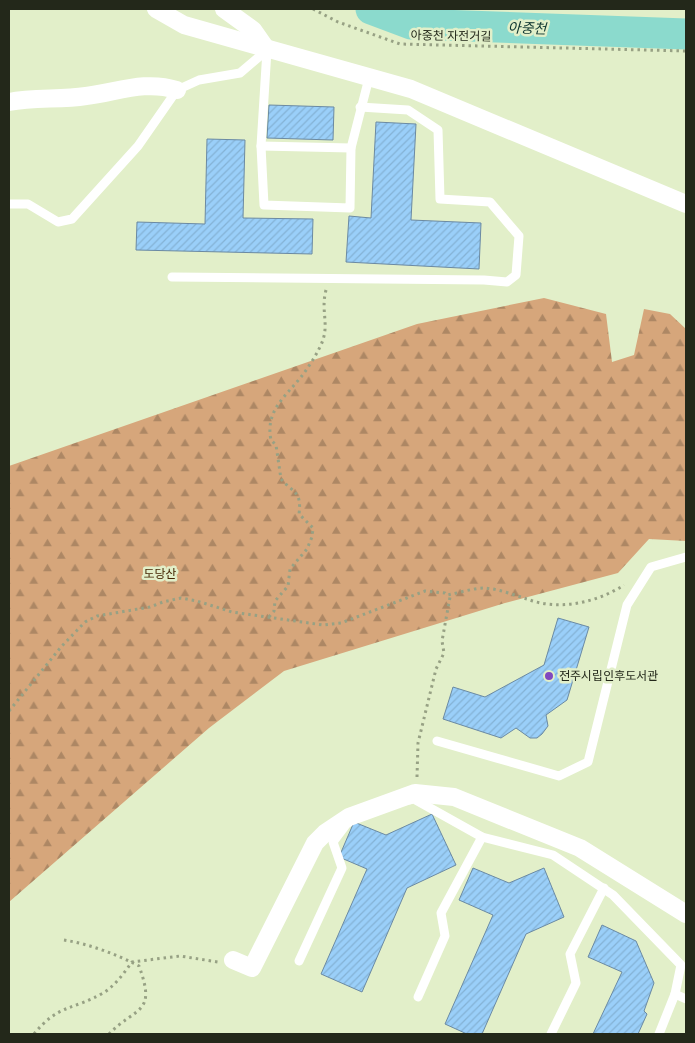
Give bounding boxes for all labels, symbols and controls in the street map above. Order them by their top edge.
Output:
water label: 아중천 [507,19,548,37]
street label: 아중천 자전거길 [411,28,491,44]
park label: 도당산 [143,567,177,581]
place label: 전주시립인후도서관 [559,669,658,683]
marker: 전주시립인후도서관 [543,670,555,682]

